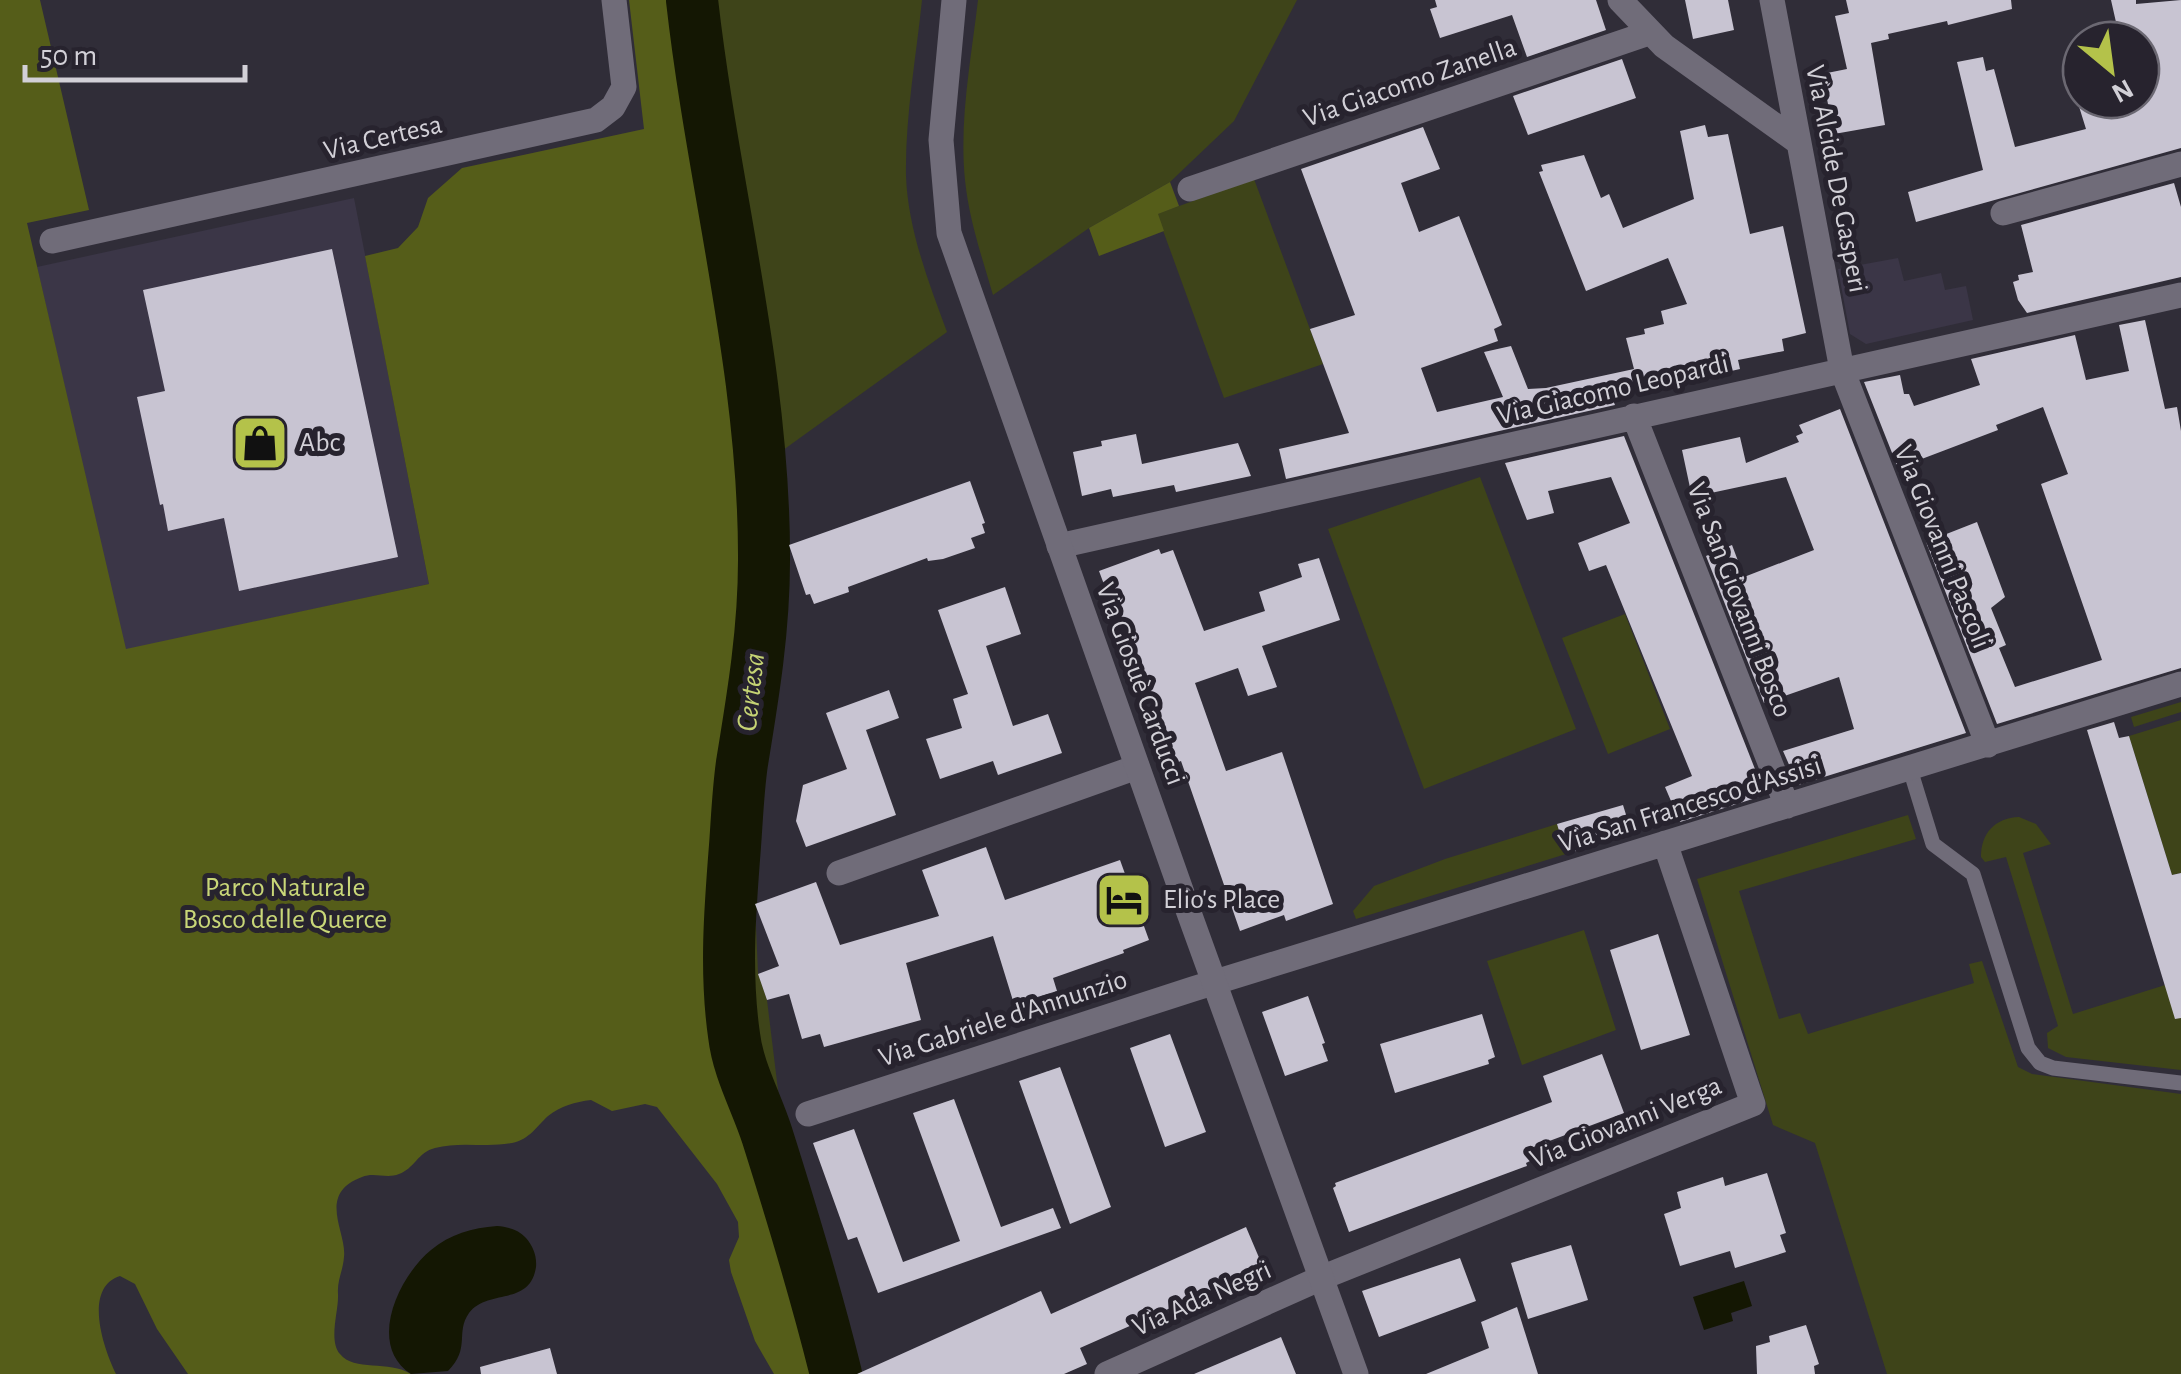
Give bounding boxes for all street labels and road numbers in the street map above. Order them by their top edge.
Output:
street label: Via Giacomo Zanella [1300,33,1520,133]
street label: Via Alcide De Gasperi [1800,63,1872,295]
street label: Via Certesa [321,111,445,165]
street label: Via Giacomo Leopardi [1495,350,1731,430]
street label: Via Giovanni Pascoli [1888,441,1996,653]
street label: Via San Giovanni Bosco [1681,479,1797,721]
street label: Via Giosuè Carducci [1090,579,1190,789]
street label: Via San Francesco d'Assisi [1555,752,1825,858]
street label: Via Gabriele d'Annunzio [875,966,1131,1072]
street label: Via Giovanni Verga [1526,1072,1726,1174]
street label: Via Ada Negri [1128,1256,1276,1342]

